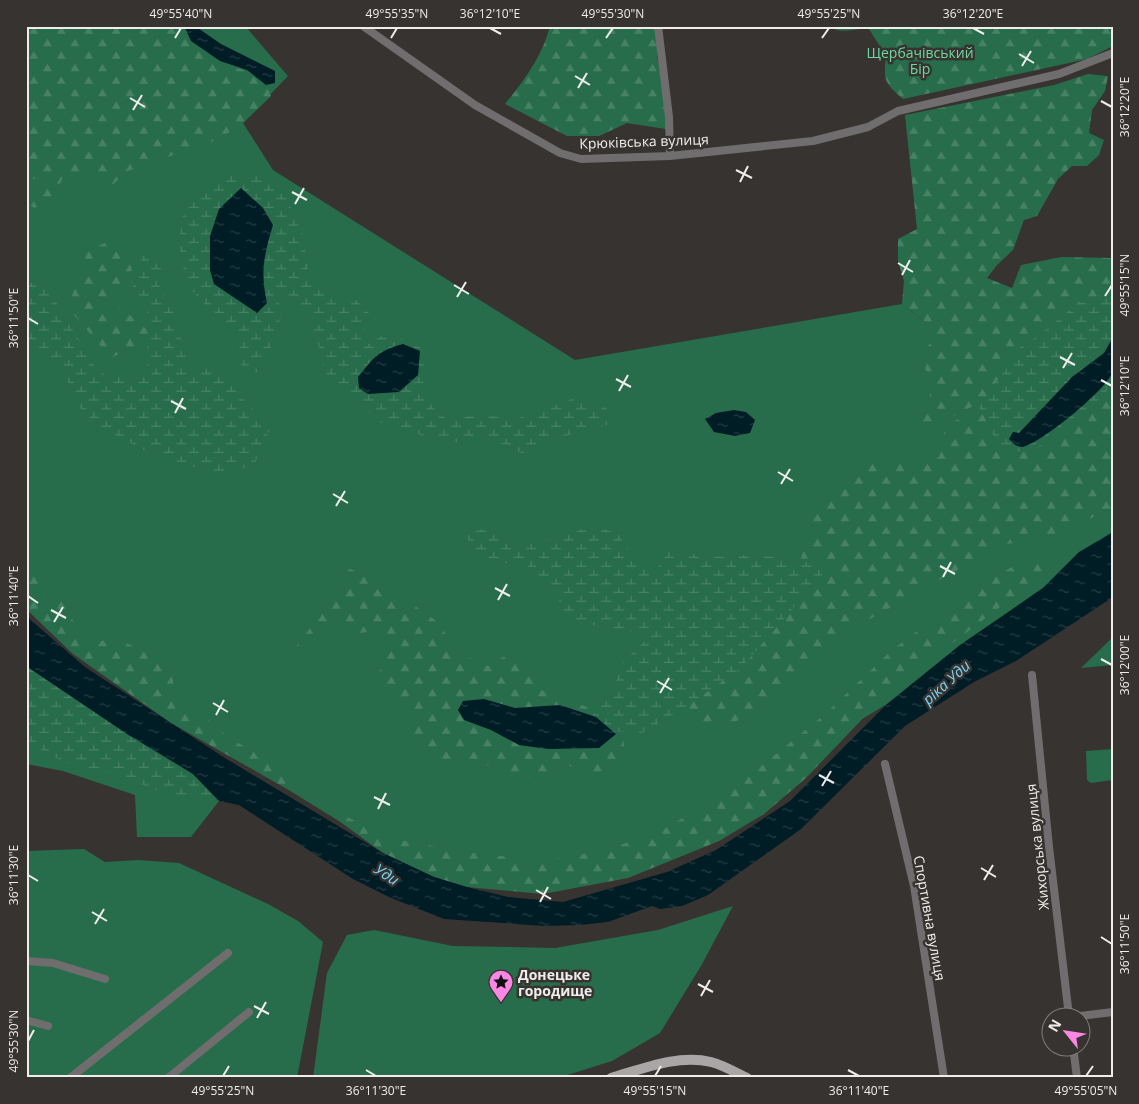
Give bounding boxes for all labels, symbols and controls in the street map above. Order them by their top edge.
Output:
text: 49°55'40"N [150,5,212,22]
text: 49°55'35"N [366,5,428,22]
text: 36°12'10"E [460,5,520,22]
text: 49°55'30"N [582,5,644,22]
text: 49°55'25"N [798,5,860,22]
text: 36°12'20"E [943,5,1003,22]
park label: Щербачівський Бір [866,43,974,78]
text: 36°12'20"E [1116,77,1133,137]
street label: Крюківська вулиця [579,129,709,153]
text: 49°55'15"N [1116,254,1133,316]
text: 36°11'50"E [5,288,22,348]
text: 36°12'10"E [1116,356,1133,416]
text: 36°11'40"E [5,566,22,626]
text: 36°12'00"E [1116,635,1133,695]
water label: ріка Уди [917,655,974,709]
street label: Жихорська вулиця [1021,783,1053,911]
text: 36°11'30"E [5,845,22,905]
street label: Спортивна вулиця [910,854,950,982]
water label: Уди [370,858,403,890]
text: 36°11'50"E [1116,914,1133,974]
place label: Донецьке городище [518,965,592,1000]
place icon: Донецьке городище [488,969,514,1003]
north arrow [1042,1006,1092,1056]
text: 49°55'30"N [5,1010,22,1072]
text: N [1043,1016,1065,1035]
text: 49°55'25"N [192,1082,254,1099]
text: 36°11'30"E [346,1082,406,1099]
text: 49°55'15"N [624,1082,686,1099]
text: 36°11'40"E [829,1082,889,1099]
text: 49°55'05"N [1055,1082,1117,1099]

